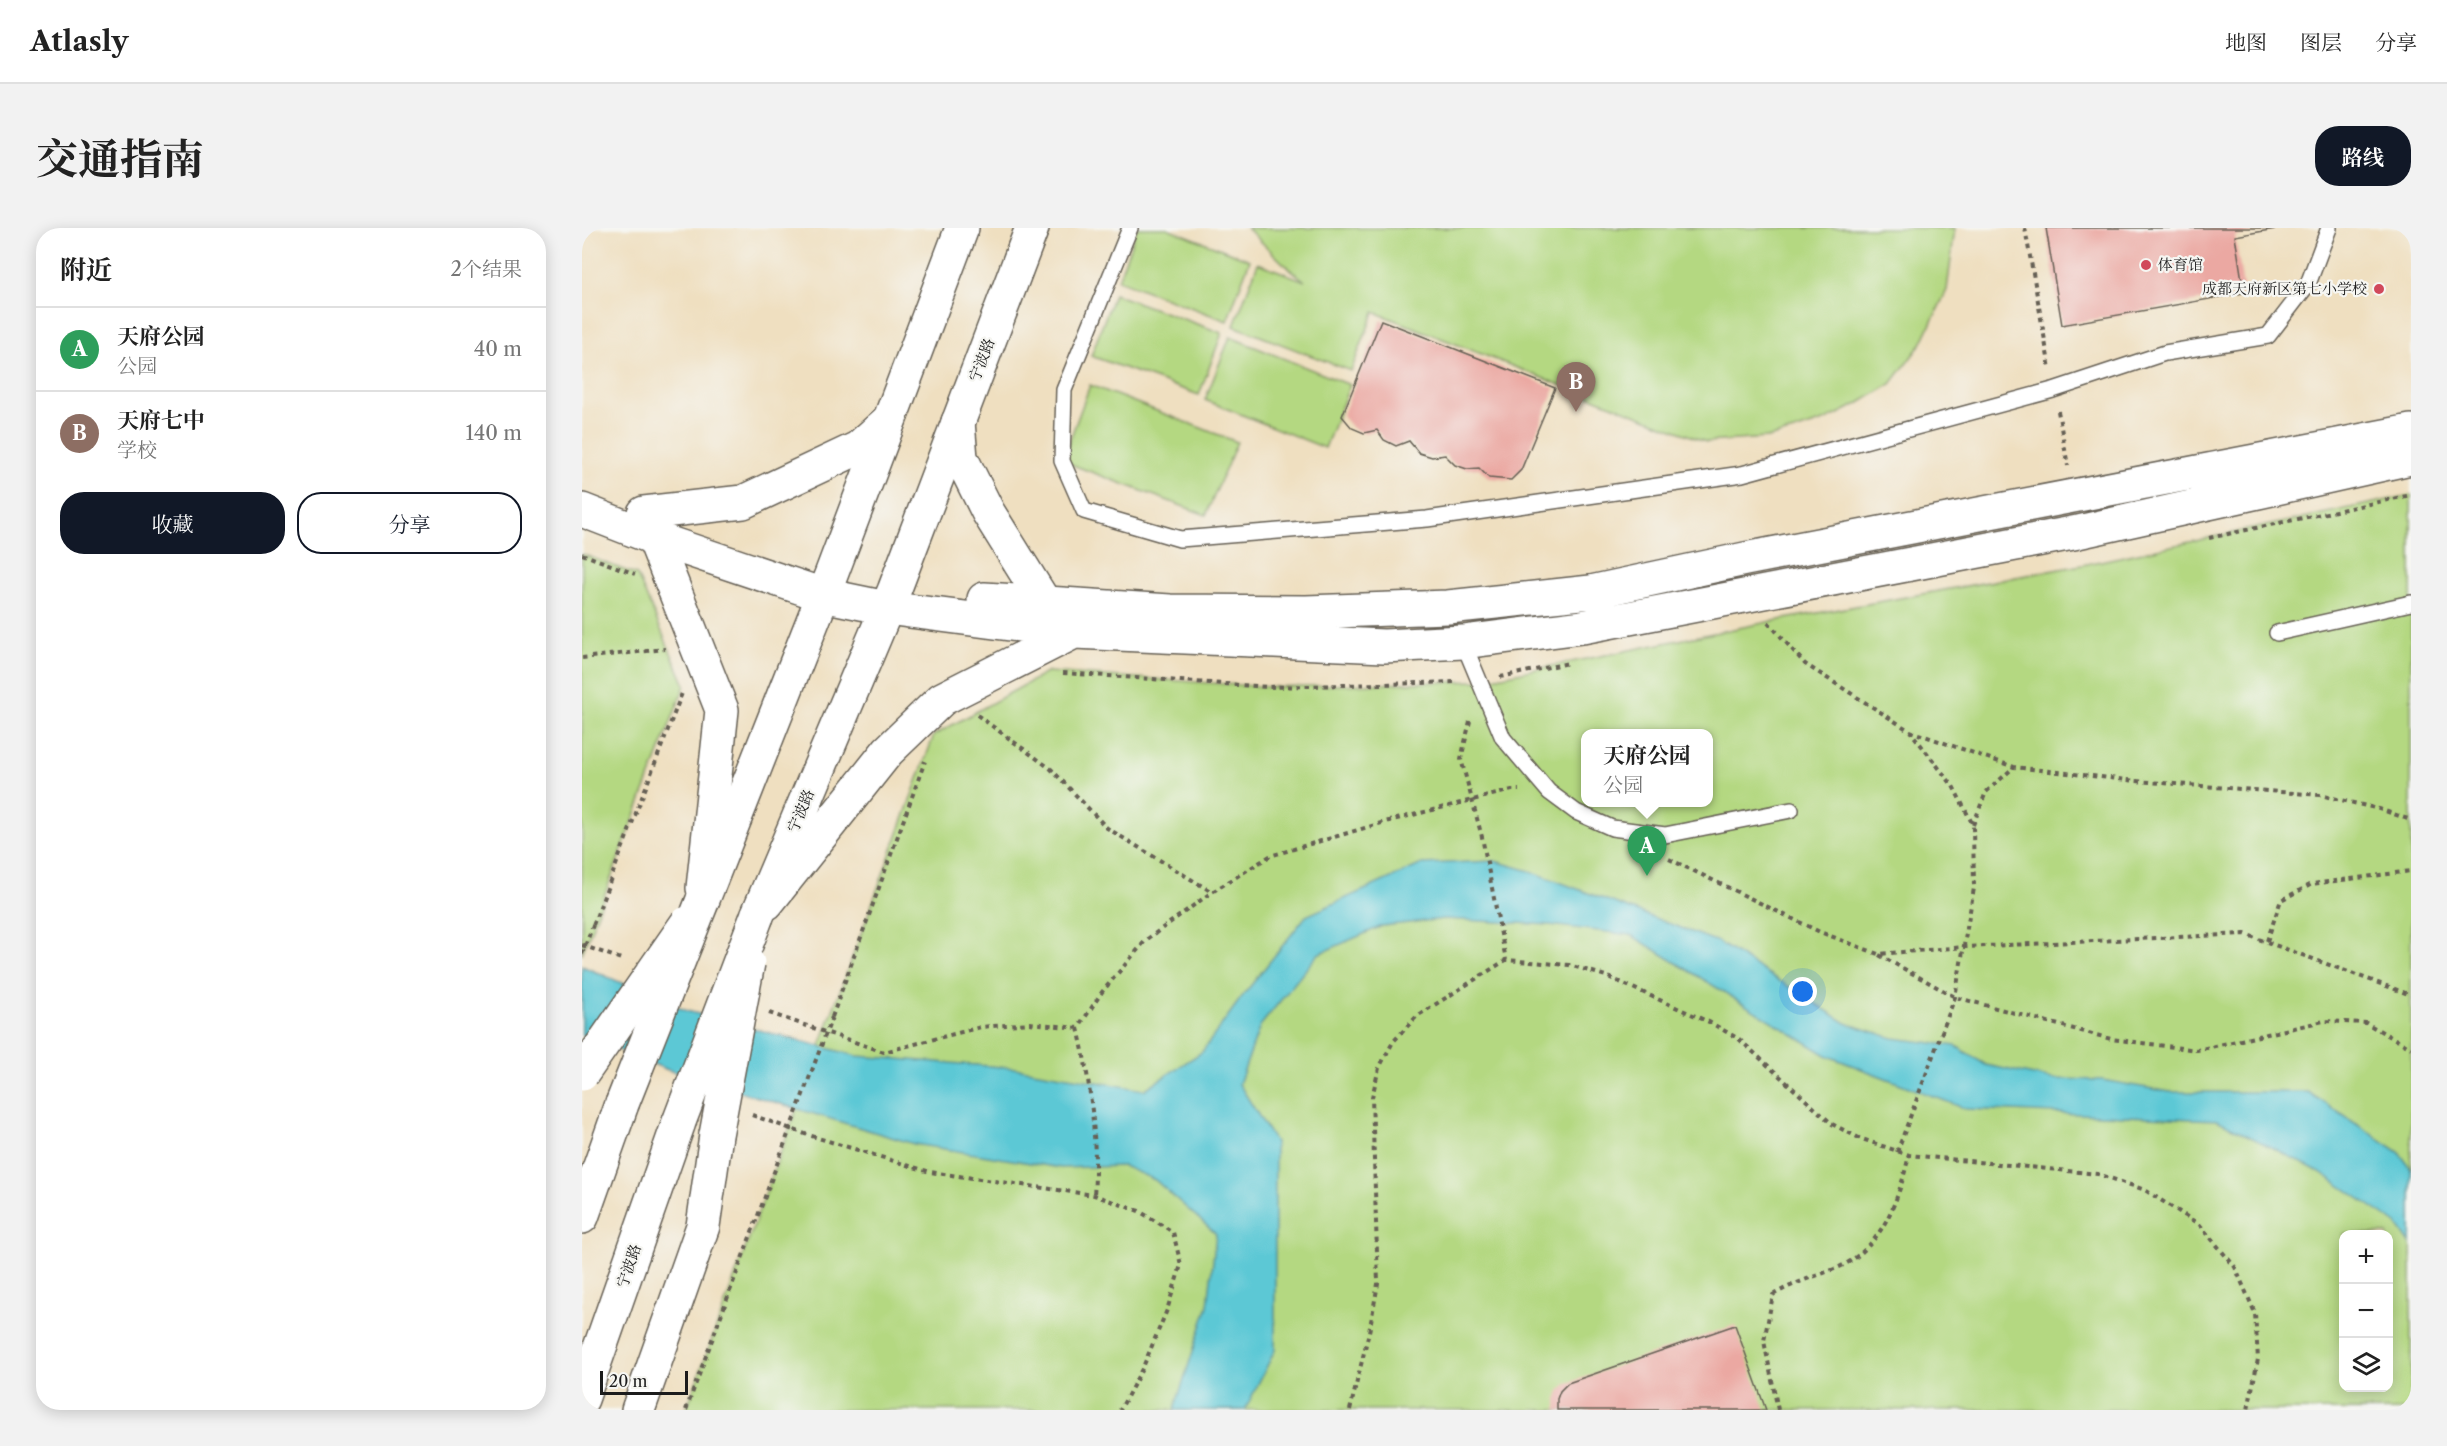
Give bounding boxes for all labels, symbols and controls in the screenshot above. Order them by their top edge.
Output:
text: Atlasly [30,24,129,58]
text: 地图 [2225,30,2267,55]
text: 图层 [2300,30,2342,55]
text: 分享 [2375,30,2417,55]
button: 路线 [2315,126,2411,186]
text: 交通指南 [36,133,204,185]
text: 附近 [60,254,112,286]
place label: 体育馆 [2158,255,2203,274]
text: 2个结果 [451,257,522,281]
marker: 体育馆 [2139,258,2153,272]
place label: 成都天府新区第七小学校 [2202,279,2367,298]
marker: 成都天府新区第七小学校 [2372,282,2386,296]
text: 天府公园 [117,323,205,350]
street label: 宁波路 [965,335,998,384]
text: A [72,337,87,361]
text: 40 m [474,337,522,361]
text: 公园 [117,354,157,378]
pin: B [1556,362,1596,412]
text: 天府七中 [117,407,205,434]
text: B [72,421,87,445]
text: 140 m [465,421,522,445]
text: 学校 [117,438,157,462]
button: 收藏 [60,492,285,554]
button: 分享 [297,492,522,554]
popup [1581,729,1713,807]
text: 天府公园 [1603,742,1691,769]
text: 公园 [1603,773,1643,797]
street label: 宁波路 [783,786,818,835]
pin: A [1628,826,1666,876]
your location [1788,977,1817,1006]
map controls [2339,1230,2393,1392]
button: + [2339,1230,2393,1284]
street label: 宁波路 [612,1241,645,1290]
button: − [2339,1284,2393,1338]
button: layers [2339,1338,2393,1392]
scale bar [600,1368,688,1396]
text: 20 m [609,1371,648,1391]

